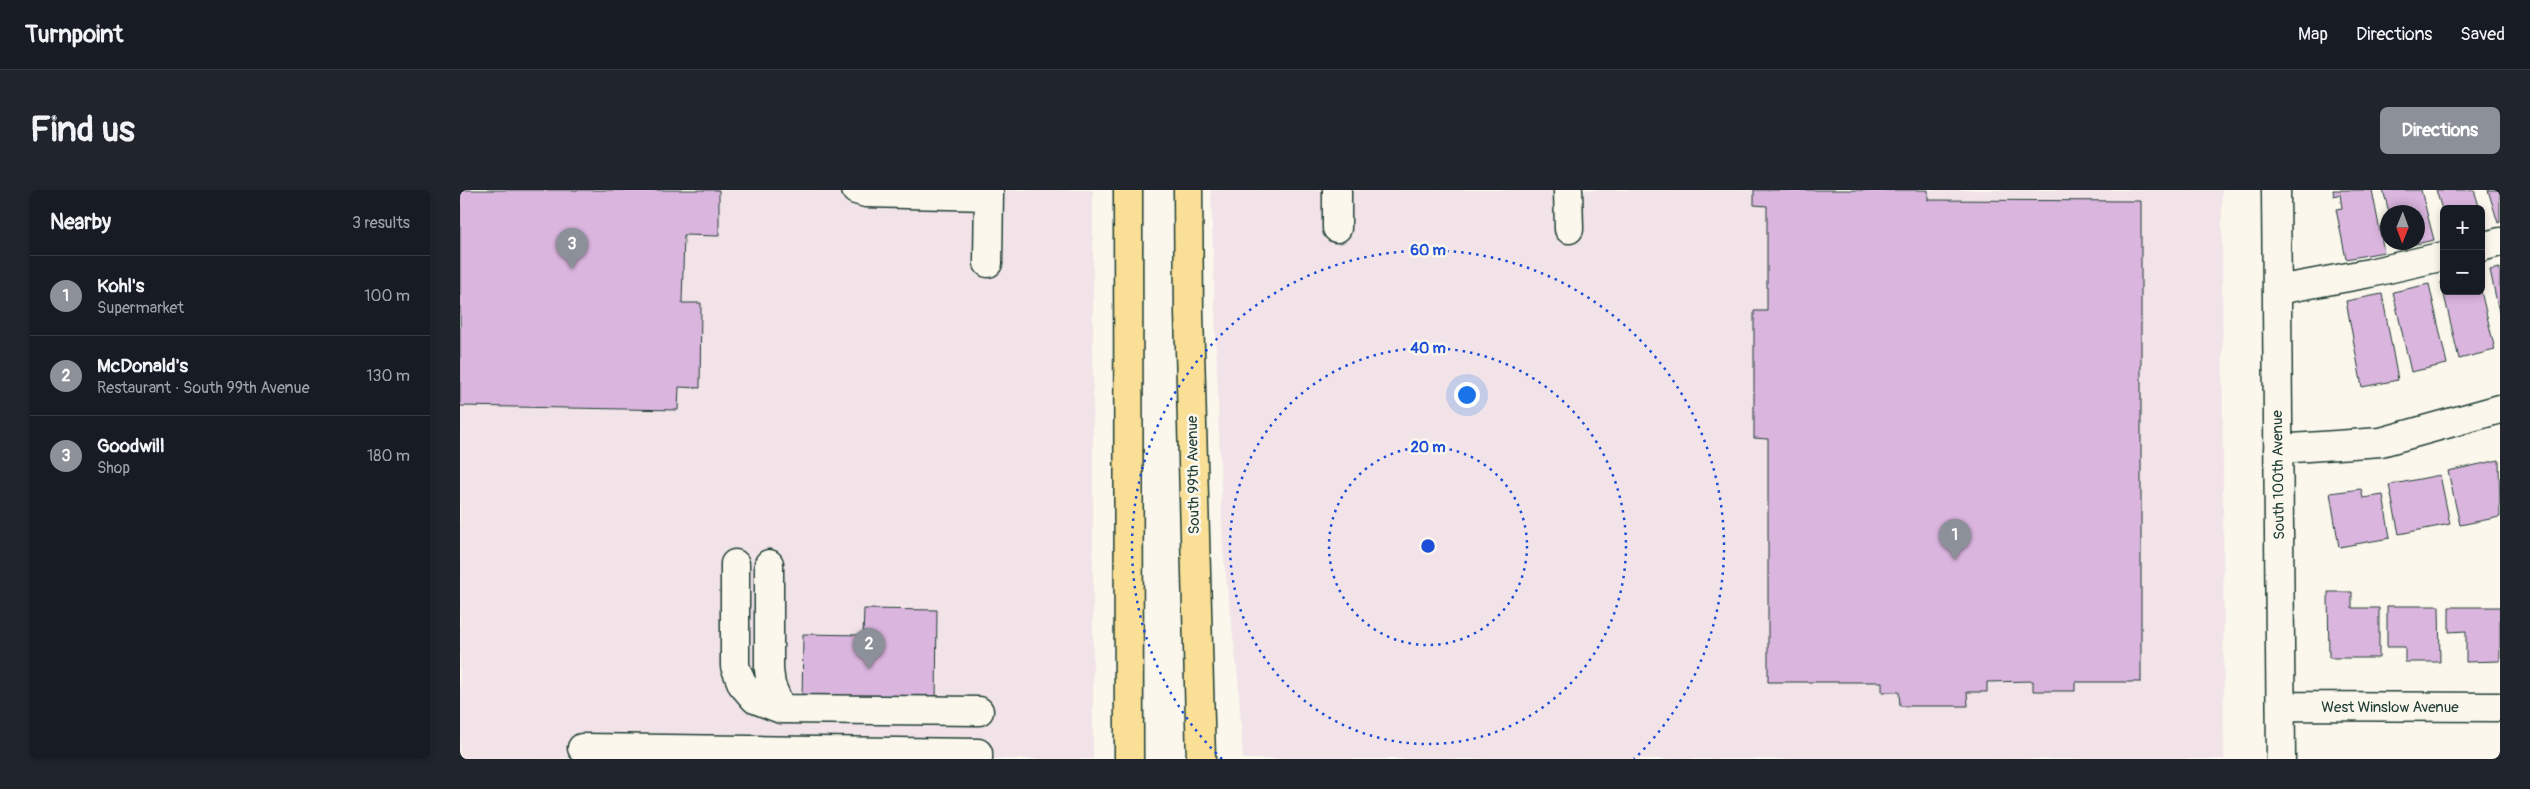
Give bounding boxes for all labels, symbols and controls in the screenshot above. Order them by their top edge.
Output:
text: Turnpoint [25,20,123,49]
text: Map [2298,23,2328,46]
text: Directions [2356,23,2432,46]
text: Saved [2460,23,2505,46]
button: Directions [2380,107,2500,154]
text: Find us [30,108,135,152]
north arrow [2380,205,2425,250]
map controls [2440,205,2485,295]
button: + [2440,205,2485,250]
text: Nearby [50,209,111,236]
text: 3 results [352,213,410,233]
pin: 3 [556,228,588,269]
text: 60 m [1410,241,1446,260]
button: − [2440,250,2485,295]
text: Kohl's [97,274,144,298]
text: 1 [63,286,69,306]
text: 100 m [364,286,410,306]
text: Supermarket [97,298,184,318]
text: 40 m [1410,339,1446,358]
text: McDonald's [97,354,188,378]
text: 2 [62,366,70,386]
text: 130 m [366,366,410,386]
text: Restaurant · South 99th Avenue [97,378,310,398]
your location [1454,382,1480,408]
street label: South 100th Avenue [2268,409,2289,540]
street label: South 99th Avenue [1183,415,1204,534]
text: Goodwill [97,434,165,458]
text: 20 m [1410,438,1446,457]
text: 3 [62,446,70,466]
text: 180 m [367,446,410,466]
text: Shop [97,458,130,478]
pin: 1 [1939,519,1971,560]
centre of rings [1419,537,1437,555]
pin: 2 [853,628,885,669]
street label: West Winslow Avenue [2321,698,2459,717]

